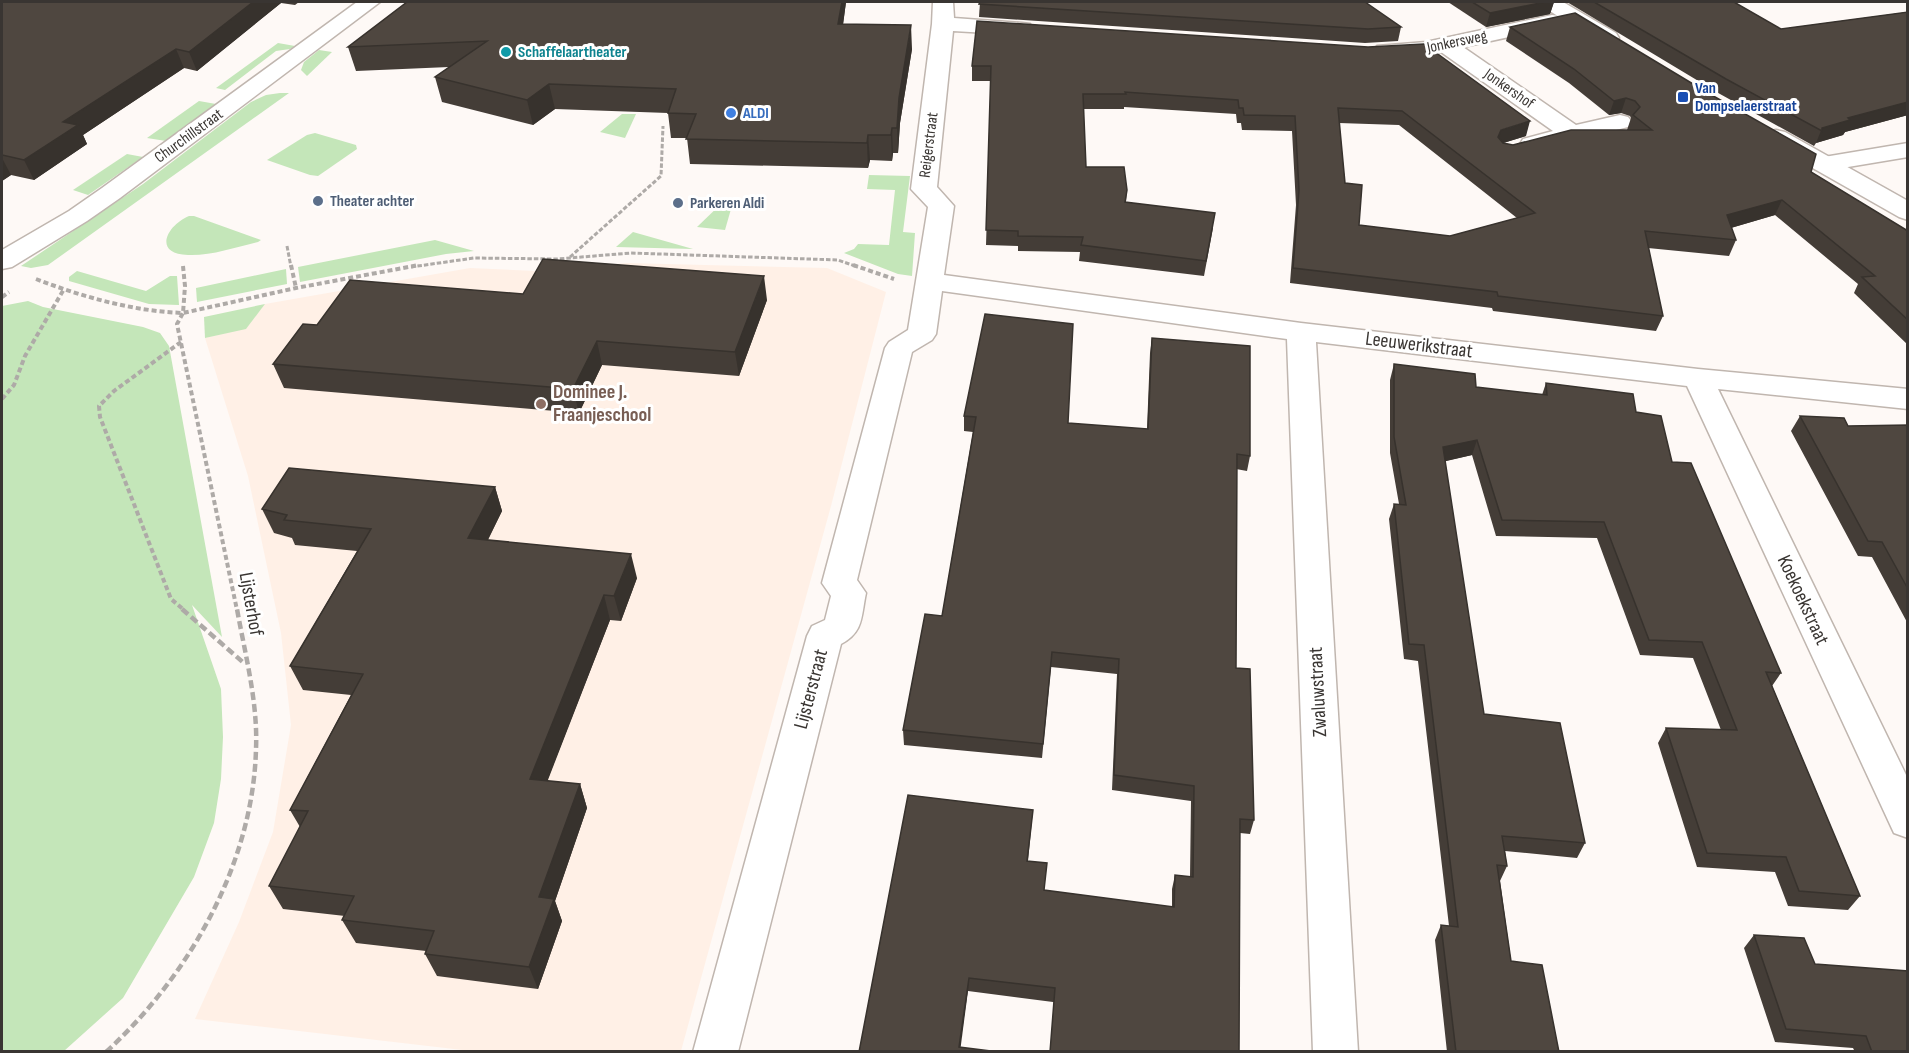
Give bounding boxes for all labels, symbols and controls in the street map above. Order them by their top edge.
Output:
street label: Jonkersweg [1424,26,1489,58]
place label: Schaffelaartheater [518,43,627,62]
marker: Schaffelaartheater [499,45,513,59]
street label: Jonkershof [1479,64,1538,113]
place label: Van Dompselaerstraat [1695,79,1797,116]
marker: Van Dompselaerstraat [1676,90,1690,104]
place label: ALDI [742,104,769,123]
street label: Churchillstraat [151,105,227,167]
marker: ALDI [724,106,738,120]
street label: Reigerstraat [916,111,942,179]
place label: Theater achter [330,192,414,211]
marker: Theater achter [311,194,325,208]
place label: Parkeren Aldi [690,194,764,213]
marker: Parkeren Aldi [671,196,685,210]
street label: Leeuwerikstraat [1364,327,1474,363]
place label: Dominee J. Fraanjeschool [553,380,651,427]
marker: Dominee J. Fraanjeschool [534,397,548,411]
street label: Koekoekstraat [1772,551,1834,649]
street label: Lijsterhof [234,570,268,638]
street label: Zwaluwstraat [1304,646,1332,738]
street label: Lijsterstraat [789,647,833,731]

